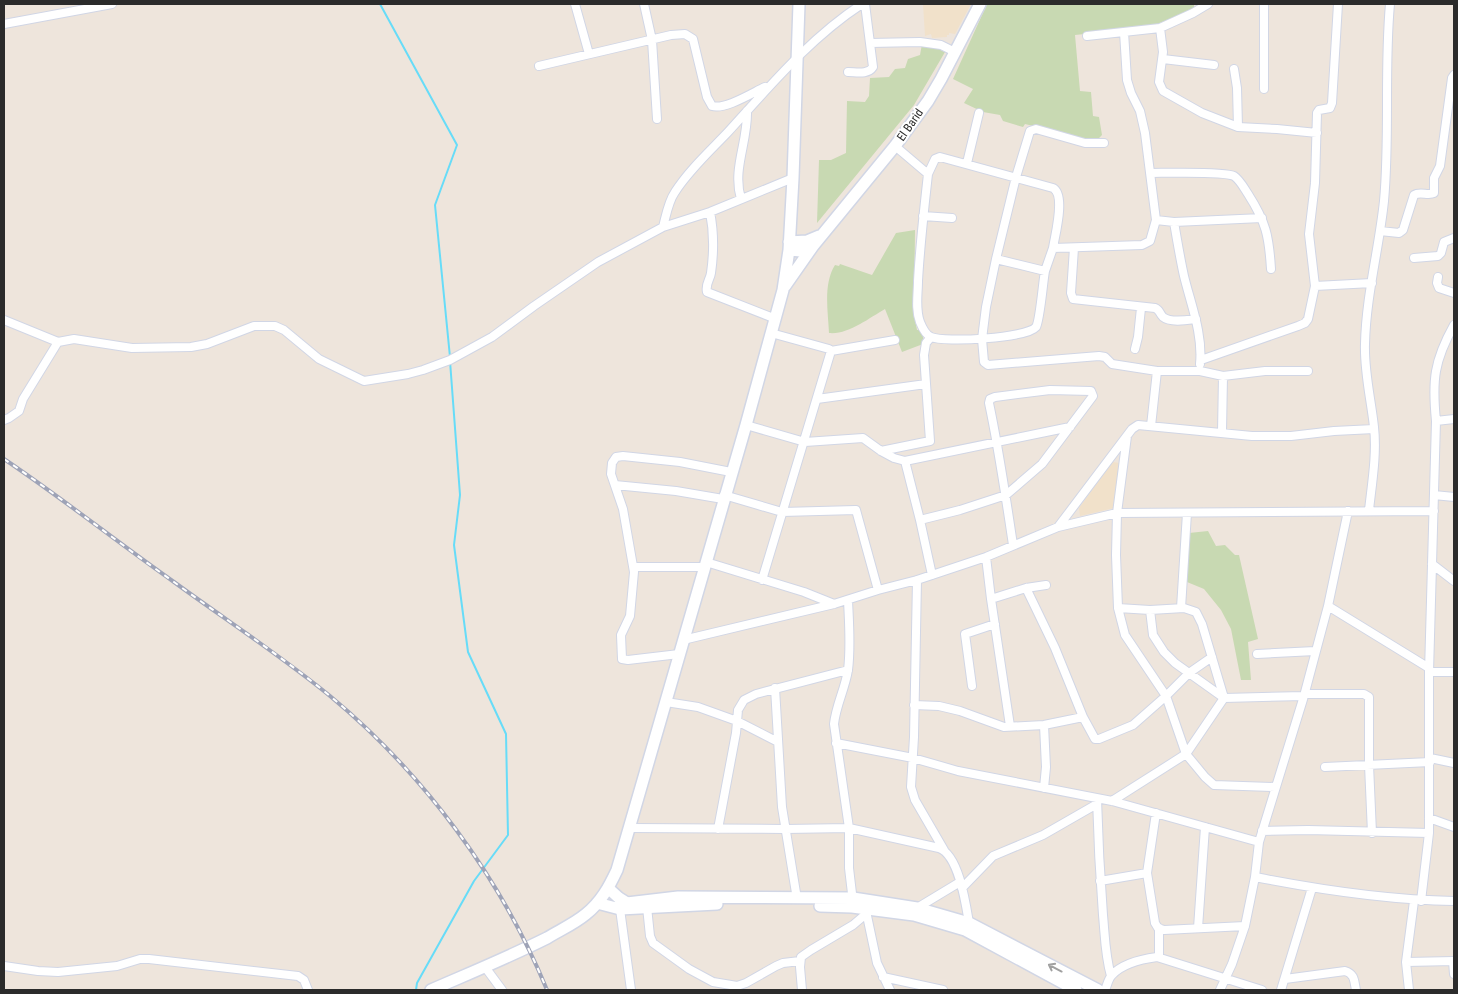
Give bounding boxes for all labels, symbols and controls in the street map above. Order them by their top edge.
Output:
street label: El Barid [894,106,926,144]
one-way arrow [1047,963,1062,973]

